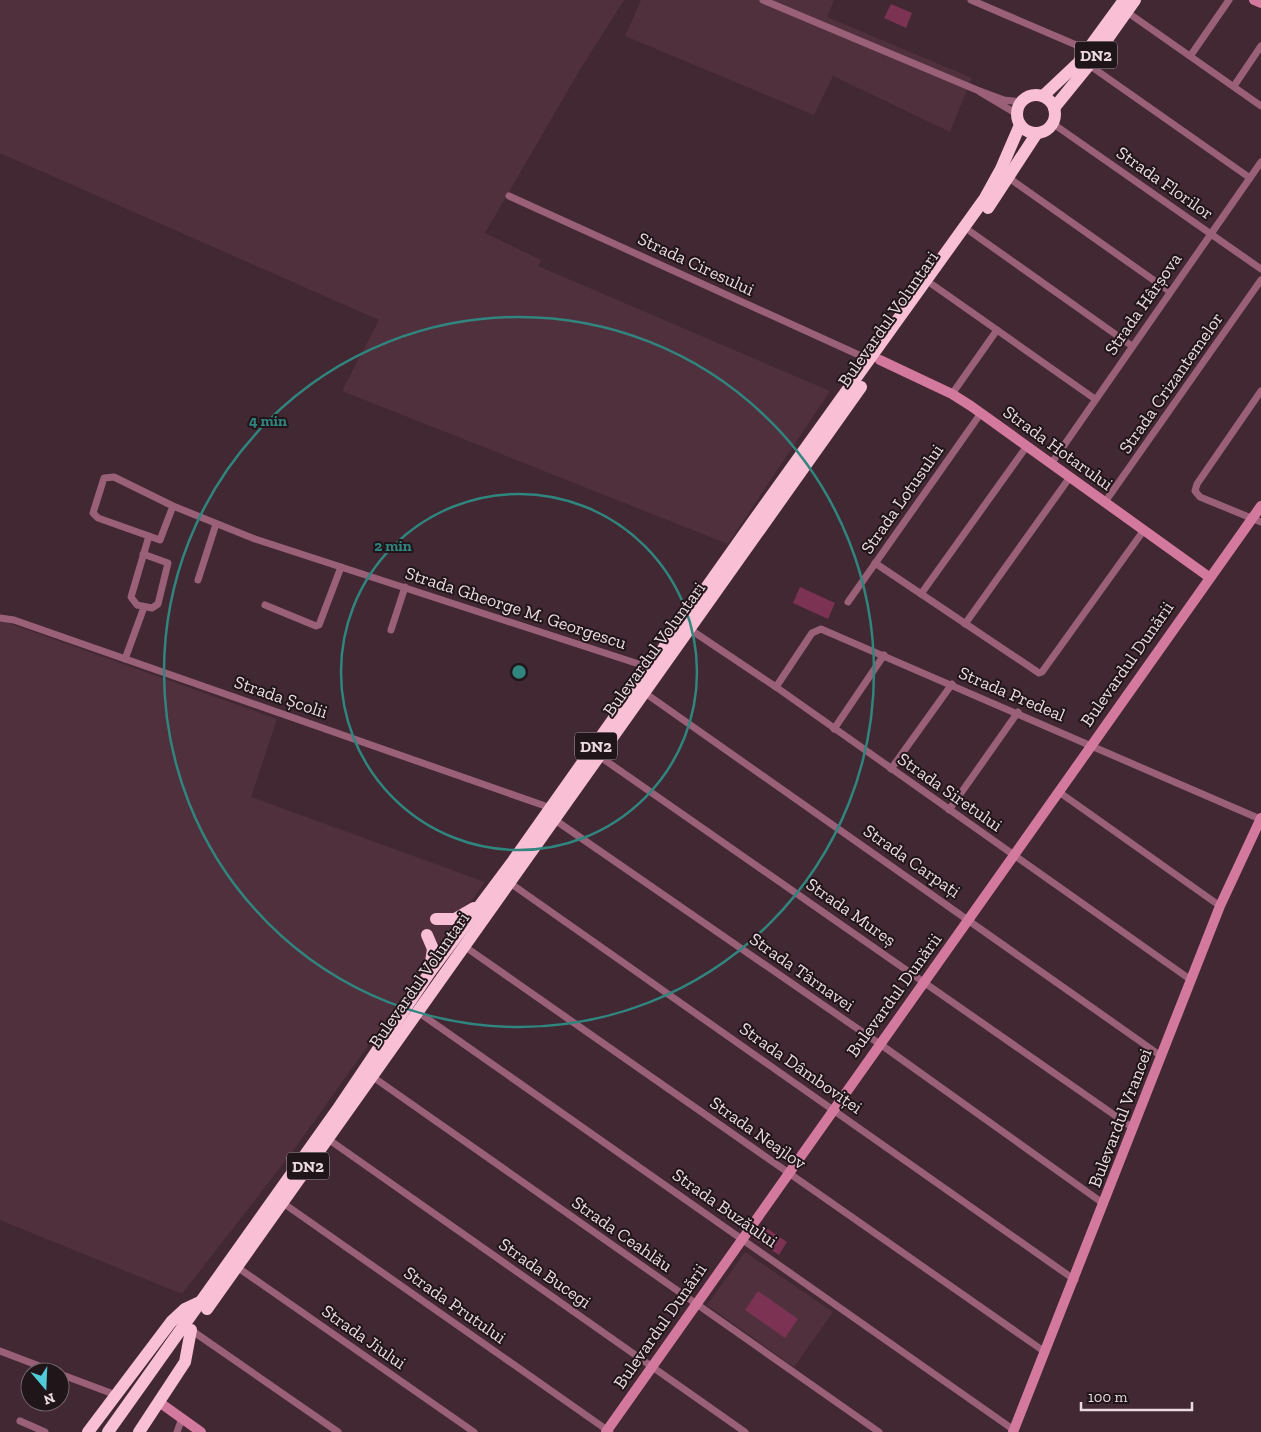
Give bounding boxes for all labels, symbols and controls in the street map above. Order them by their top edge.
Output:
road number: DN2 [1075,42,1117,68]
street label: Strada Florilor [1112,141,1218,225]
street label: Strada Ciresului [634,227,758,301]
street label: Bulevardul Voluntari [833,247,943,391]
street label: Strada Hârșova [1100,248,1186,359]
street label: Strada Crizantemelor [1114,308,1228,458]
street label: Strada Hotarului [999,401,1117,495]
text: 4 min [249,412,287,430]
street label: Strada Lotusului [856,440,948,558]
text: 2 min [374,537,412,555]
street label: Strada Gheorge M. Georgescu [403,562,629,654]
street label: Bulevardul Voluntari [598,578,710,720]
street label: Bulevardul Dunării [1076,597,1178,731]
street label: Strada Predeal [956,662,1069,726]
centre of rings [510,663,528,681]
street label: Strada Școlii [231,671,331,723]
road number: DN2 [575,732,617,759]
street label: Strada Siretului [893,748,1007,836]
street label: Strada Carpați [859,819,965,903]
street label: Strada Mureș [802,873,900,951]
street label: Bulevardul Voluntari [364,908,474,1052]
street label: Strada Târnavei [745,928,859,1016]
street label: Bulevardul Dunării [842,929,946,1061]
street label: Strada Dâmboviței [735,1017,867,1119]
street label: Bulevardul Vrancei [1083,1045,1157,1191]
street label: Strada Neajlov [706,1092,810,1174]
road number: DN2 [287,1152,329,1180]
street label: Strada Buzăului [668,1164,782,1252]
street label: Strada Ceahlău [568,1191,676,1277]
street label: Strada Bucegi [495,1233,595,1313]
street label: Bulevardul Dunării [609,1259,711,1393]
street label: Strada Prutului [400,1262,510,1348]
street label: Strada Jiului [318,1300,410,1374]
north arrow [20,1362,70,1412]
scale bar [1081,1380,1192,1412]
text: 100 m [1088,1388,1127,1406]
text: N [41,1389,57,1409]

